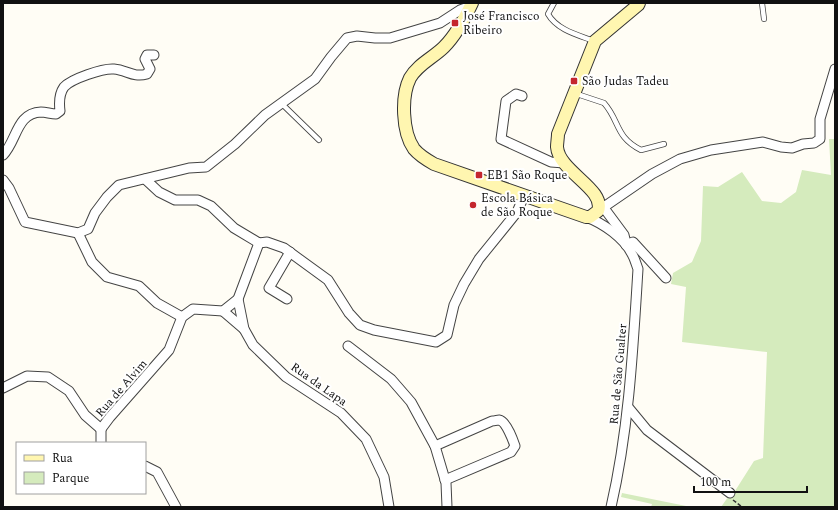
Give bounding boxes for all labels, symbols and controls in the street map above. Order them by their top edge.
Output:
place label: José Francisco Ribeiro [463,7,540,40]
marker: José Francisco Ribeiro [450,18,460,28]
place label: São Judas Tadeu [582,72,669,91]
marker: São Judas Tadeu [569,76,579,86]
place label: EB1 São Roque [487,166,568,185]
marker: EB1 São Roque [474,170,484,180]
place label: Escola Básica de São Roque [481,189,553,222]
marker: Escola Básica de São Roque [468,200,478,210]
street label: Rua de São Gualter [605,323,632,425]
street label: Rua de Alvim [91,355,152,421]
street label: Rua da Lapa [287,358,351,411]
legend [16,442,146,494]
text: Rua [52,449,73,468]
scale bar [694,468,807,494]
text: Parque [52,469,89,488]
text: 100 m [700,473,731,492]

